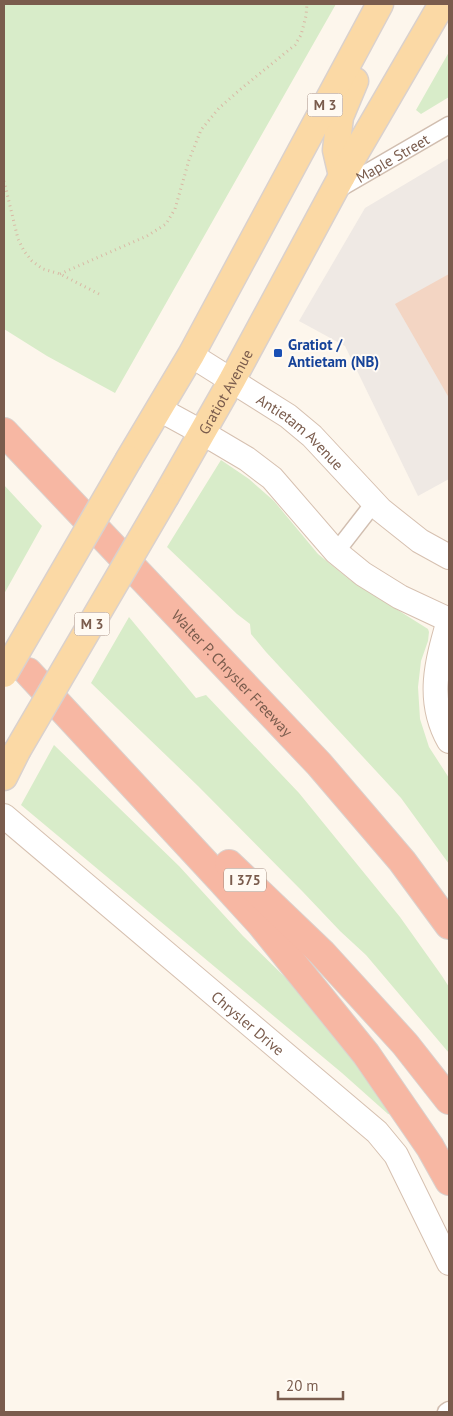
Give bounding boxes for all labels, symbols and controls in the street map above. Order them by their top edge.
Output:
road number: M 3 [308,94,342,116]
street label: Maple Street [352,129,433,187]
place label: Gratiot / Antietam (NB) [288,335,379,371]
street label: Gratiot Avenue [194,346,256,437]
marker: Gratiot / Antietam (NB) [272,347,284,359]
street label: Antietam Avenue [253,389,348,474]
street label: Walter P. Chrysler Freeway [168,606,297,740]
road number: M 3 [74,612,110,636]
road number: I 375 [224,868,266,892]
street label: Chrysler Drive [208,987,289,1059]
scale bar [278,1368,343,1400]
text: 20 m [286,1376,319,1395]

